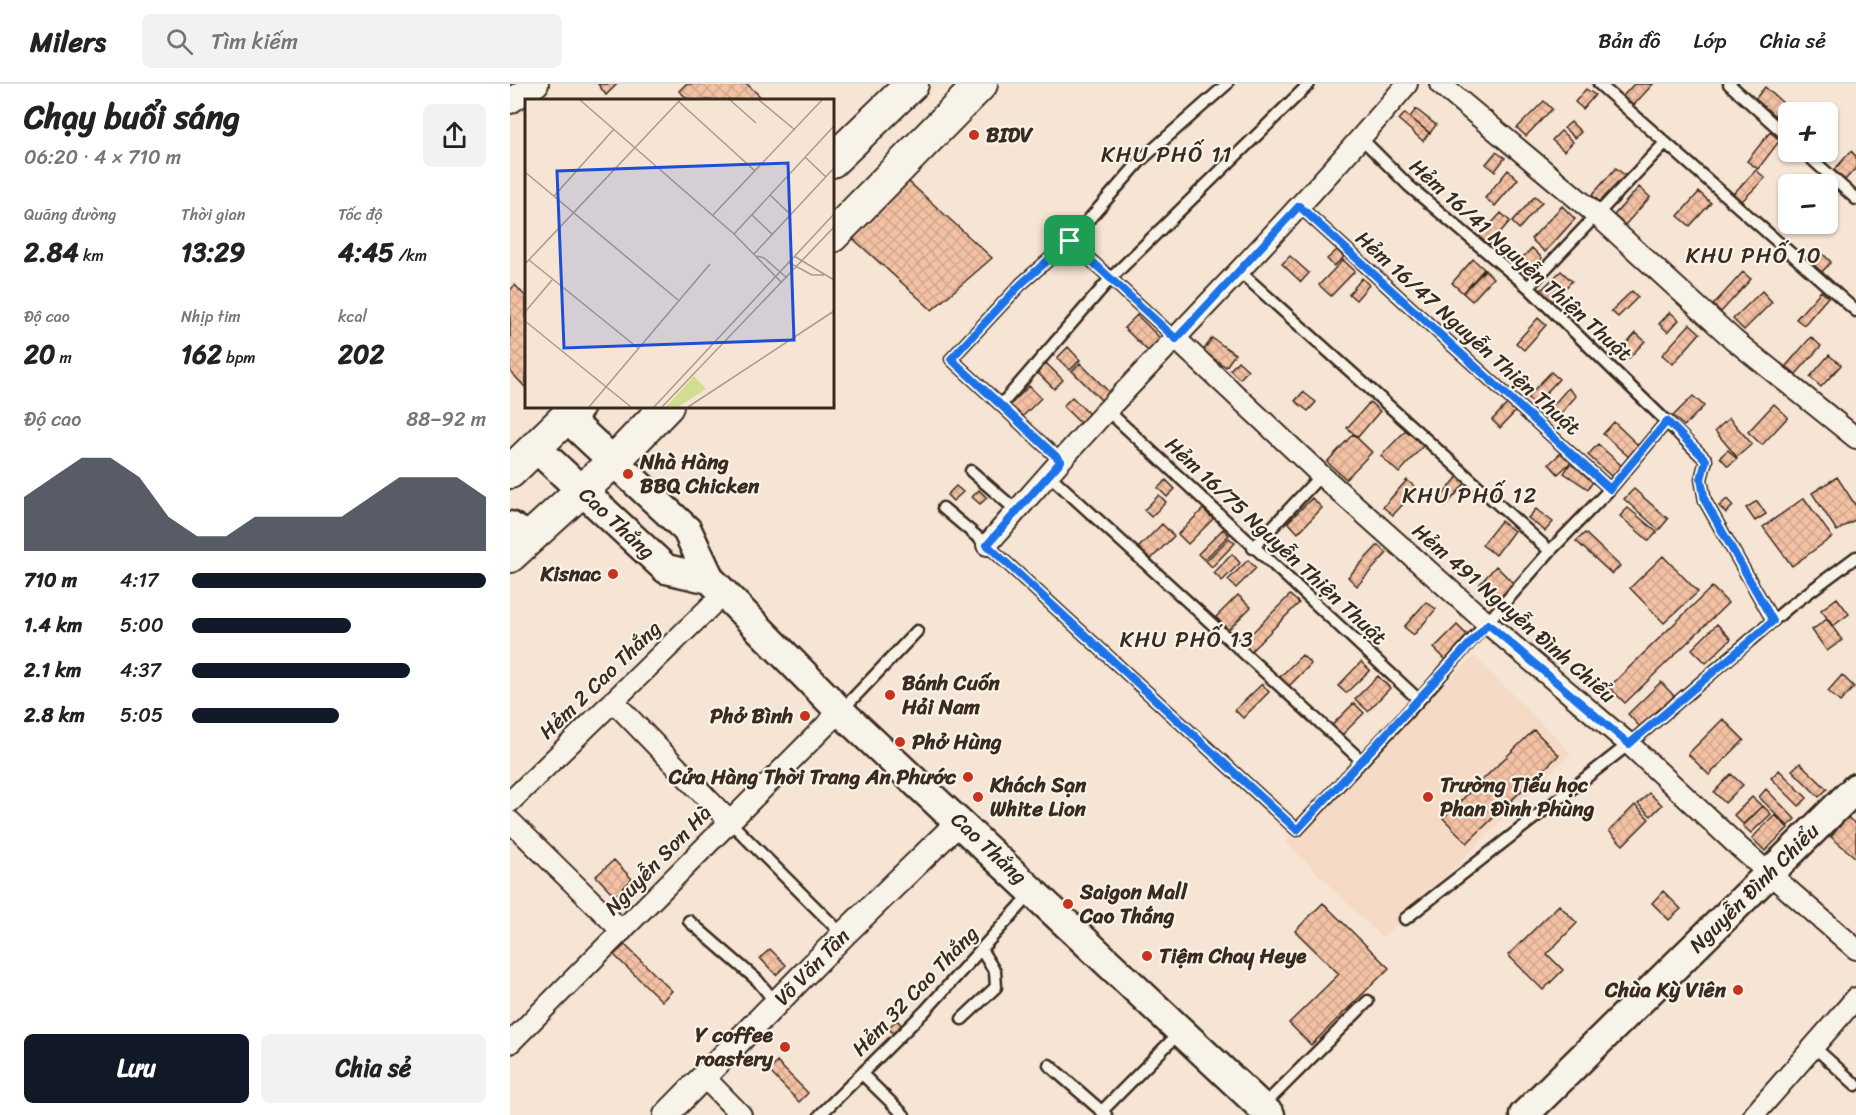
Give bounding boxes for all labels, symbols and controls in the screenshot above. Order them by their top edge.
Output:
search box [142,14,562,68]
text: Milers [30,17,106,66]
text: Tìm kiếm [211,22,298,61]
text: Bản đồ [1598,22,1660,60]
text: Lớp [1693,22,1727,60]
text: Chia sẻ [1760,22,1826,60]
icon: search [163,25,196,58]
text: Chạy buổi sáng [24,88,240,146]
inset map [525,99,834,408]
map controls [1778,102,1838,234]
button: + [1778,102,1838,162]
button: share [423,104,486,167]
place label: BIDV [986,116,1034,154]
marker: BIDV [967,128,981,142]
district label: KHU PHỐ 11 [1101,135,1233,174]
text: 06:20 · 4 × 710 m [24,140,181,175]
street label: Hẻm 16/41 Nguyễn Thiện Thuật [1400,149,1642,371]
button: − [1778,174,1838,234]
text: Quãng đường [24,200,116,229]
text: Thời gian [181,200,245,229]
text: Tốc độ [338,200,382,229]
pin [1044,215,1095,266]
street label: Hẻm 16/47 Nguyễn Thiện Thuật [1346,221,1590,445]
icon: arrive [1053,224,1086,257]
text: 2.84 [24,229,79,275]
text: 13:29 [181,229,245,275]
text: 4:45 [338,229,394,275]
district label: KHU PHỐ 10 [1686,236,1822,275]
text: km [79,241,104,270]
text: /km [394,241,427,270]
text: Độ cao [24,302,70,331]
text: Nhịp tim [181,302,241,331]
text: kcal [338,302,367,331]
text: 20 [24,331,55,377]
text: 162 [181,331,222,377]
text: 202 [338,331,384,377]
text: m [55,343,72,372]
text: bpm [222,343,256,372]
text: Độ cao [24,402,82,437]
text: 88–92 m [406,402,486,437]
street label: Hẻm 16/75 Nguyễn Thiện Thuật [1156,427,1396,655]
place label: Nhà Hàng BBQ Chicken [639,443,760,505]
marker: Nhà Hàng BBQ Chicken [621,467,635,481]
district label: KHU PHỐ 12 [1402,476,1538,515]
street label: Cao Thắng [570,477,665,569]
street label: Hẻm 491 Nguyễn Ðình Chiểu [1403,513,1625,713]
place label: Kisnac [539,555,602,593]
text: 710 m [24,563,77,598]
text: 4:17 [120,563,159,598]
marker: Kisnac [606,567,620,581]
text: 1.4 km [24,608,82,643]
text: 5:00 [120,608,164,643]
street label: Hẻm 2 Cao Thắng [530,611,671,749]
district label: KHU PHỐ 13 [1120,620,1254,659]
text: 2.1 km [24,653,81,688]
text: 4:37 [120,653,161,688]
place label: Bánh Cuốn Hải Nam [901,664,1001,726]
marker: Bánh Cuốn Hải Nam [883,688,897,702]
place label: Phở Bình [710,697,793,735]
text: 2.8 km [24,698,85,733]
text: 5:05 [120,698,163,733]
marker: Phở Bình [798,709,812,723]
place label: Phở Hùng [912,723,1002,761]
marker: Phở Hùng [893,735,907,749]
place label: Cửa Hàng Thời Trang An Phước [668,758,957,796]
place label: Khách Sạn White Lion [989,766,1087,828]
place label: Trường Tiểu học Phan Đình Phùng [1440,766,1595,828]
marker: Cửa Hàng Thời Trang An Phước [961,770,975,784]
marker: Khách Sạn White Lion [971,790,985,804]
marker: Trường Tiểu học Phan Đình Phùng [1421,790,1435,804]
street label: Nguyễn Sơn Hà [595,795,722,924]
street label: Cao Thắng [942,802,1037,894]
street label: Nguyễn Đình Chiểu [1679,813,1829,963]
place label: Saigon Mall Cao Thắng [1079,873,1188,935]
marker: Saigon Mall Cao Thắng [1061,897,1075,911]
street label: Hẻm 32 Cao Thắng [842,916,988,1066]
street label: Võ Văn Tần [765,919,859,1015]
place label: Tiệm Chay Heye [1159,937,1307,975]
marker: Tiệm Chay Heye [1140,949,1154,963]
place label: Chùa Kỳ Viên [1604,971,1727,1009]
marker: Chùa Kỳ Viên [1731,983,1745,997]
place label: Y coffee roastery [694,1016,774,1078]
button: Lưu [24,1034,249,1103]
button: Chia sẻ [261,1034,486,1103]
marker: Y coffee roastery [778,1040,792,1054]

